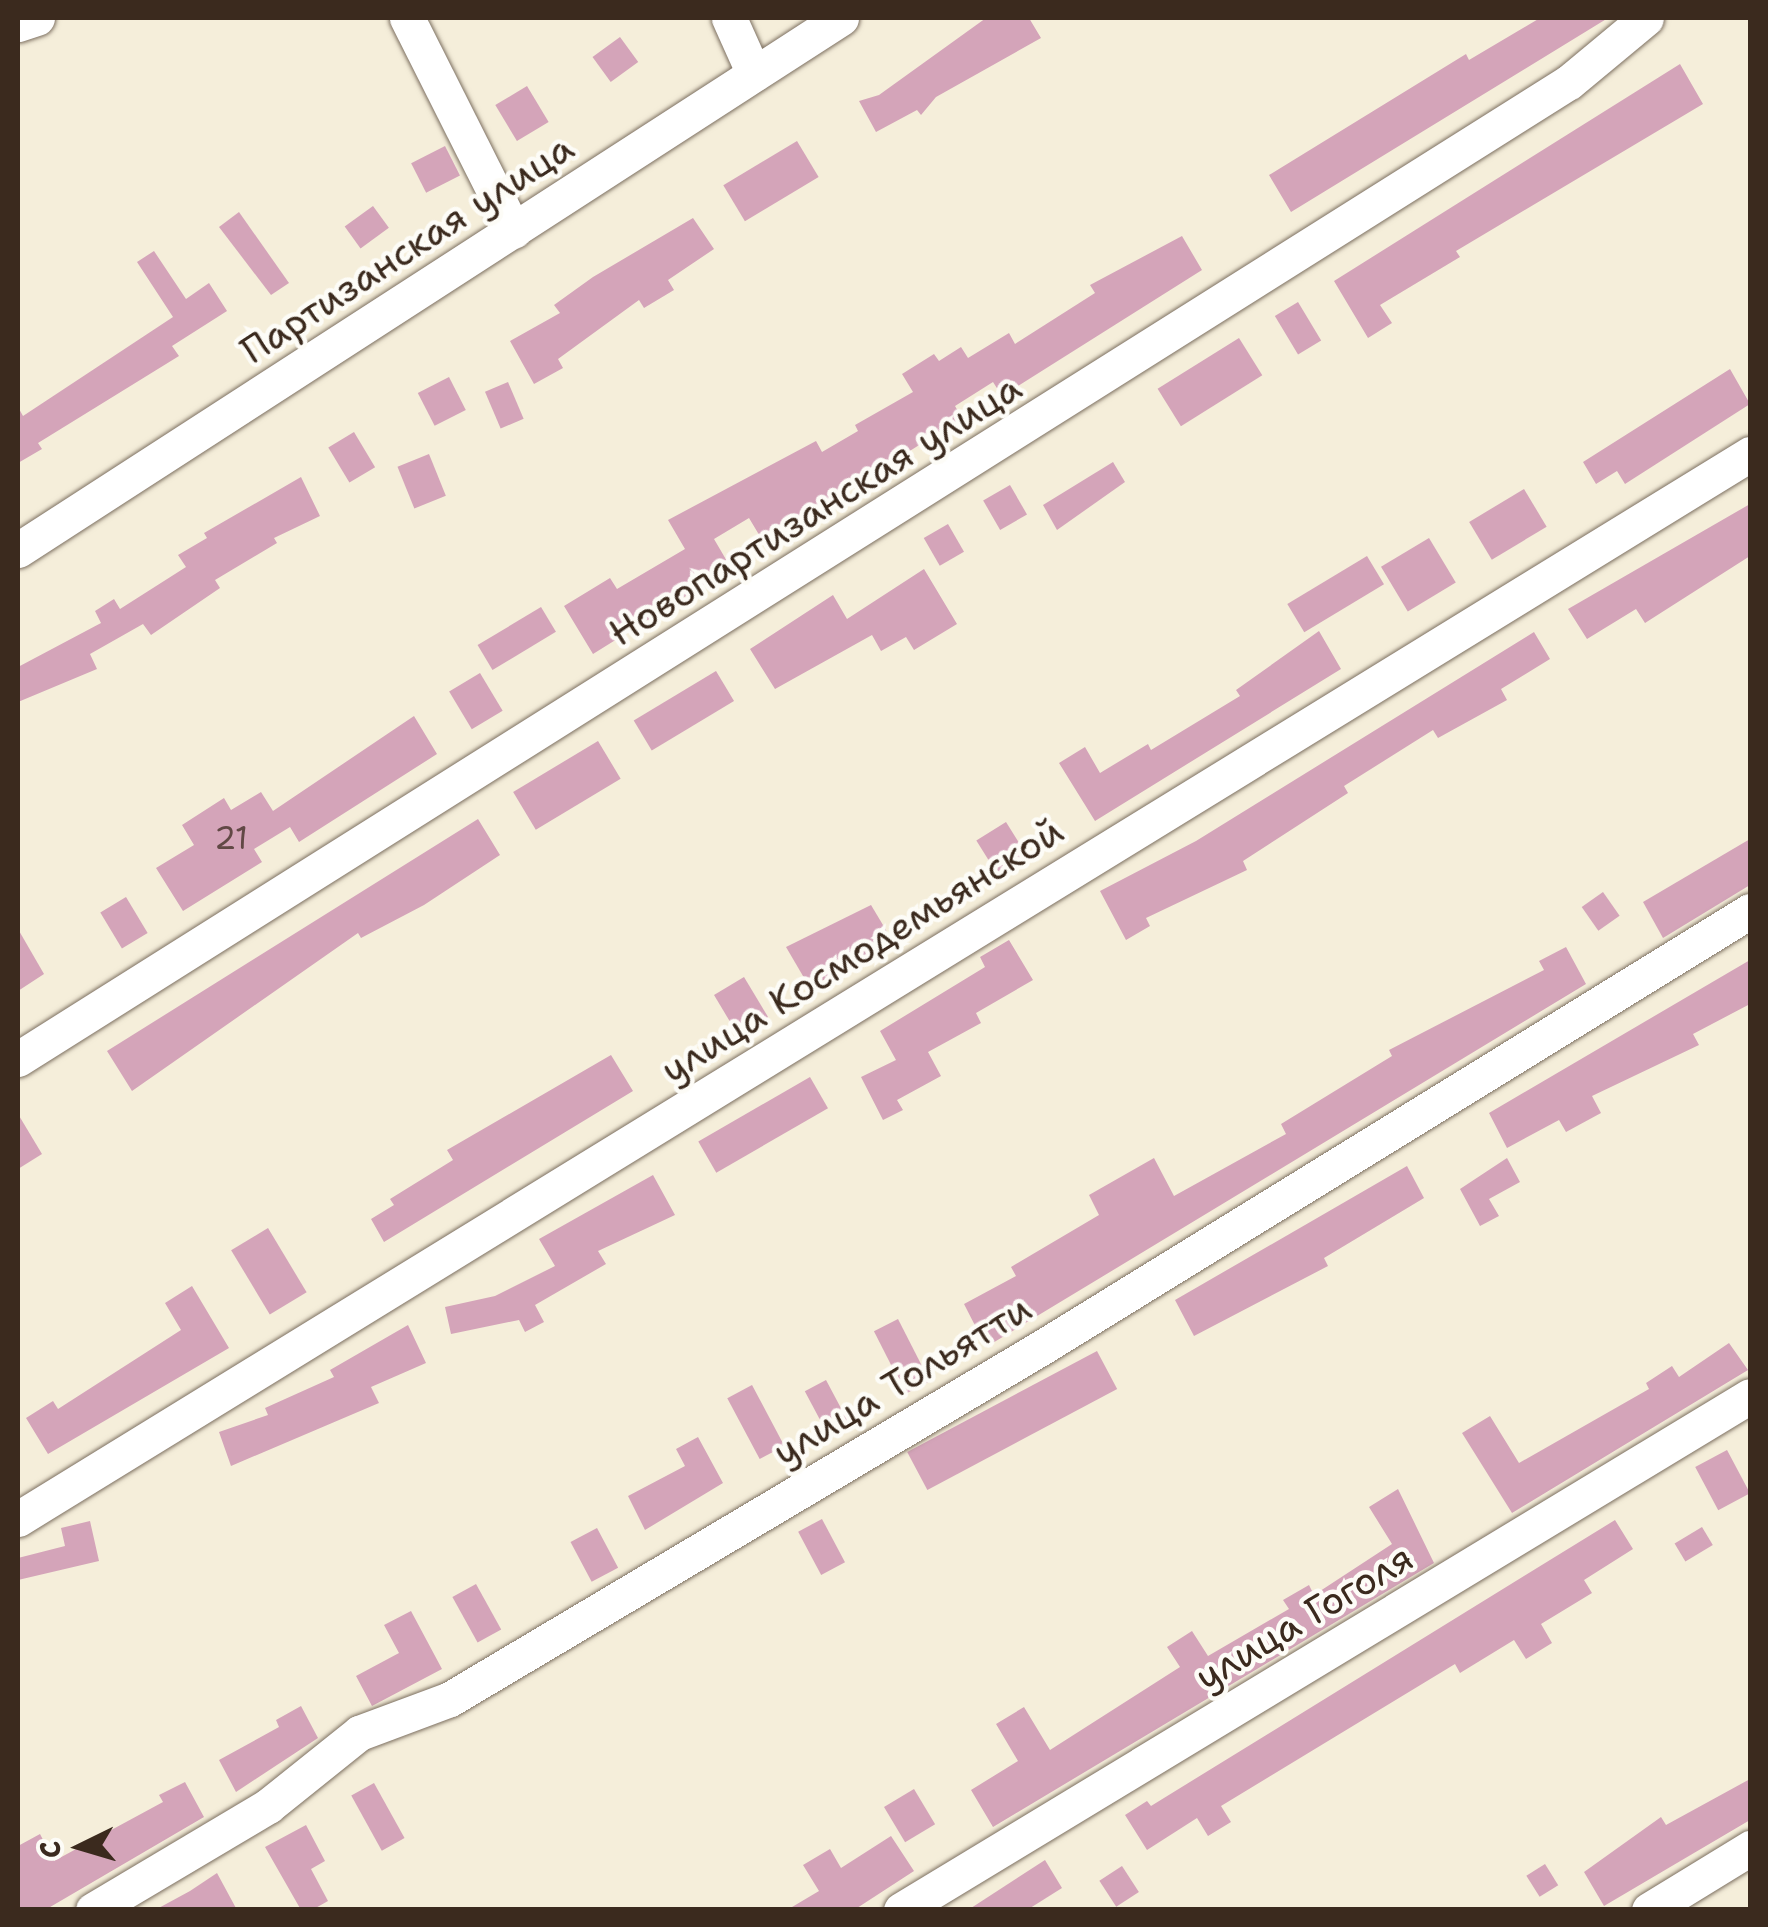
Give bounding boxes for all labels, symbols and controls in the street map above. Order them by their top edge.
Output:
street label: Партизанская улица [232,124,582,374]
street label: Новопартизанская улица [601,364,1029,656]
street label: улица Космодемьянской [653,807,1071,1093]
house number: 21 [214,819,248,857]
street label: улица Тольятти [765,1285,1039,1475]
street label: улица Гоголя [1187,1534,1421,1700]
north arrow [30,1797,130,1897]
text: С [30,1839,70,1860]

